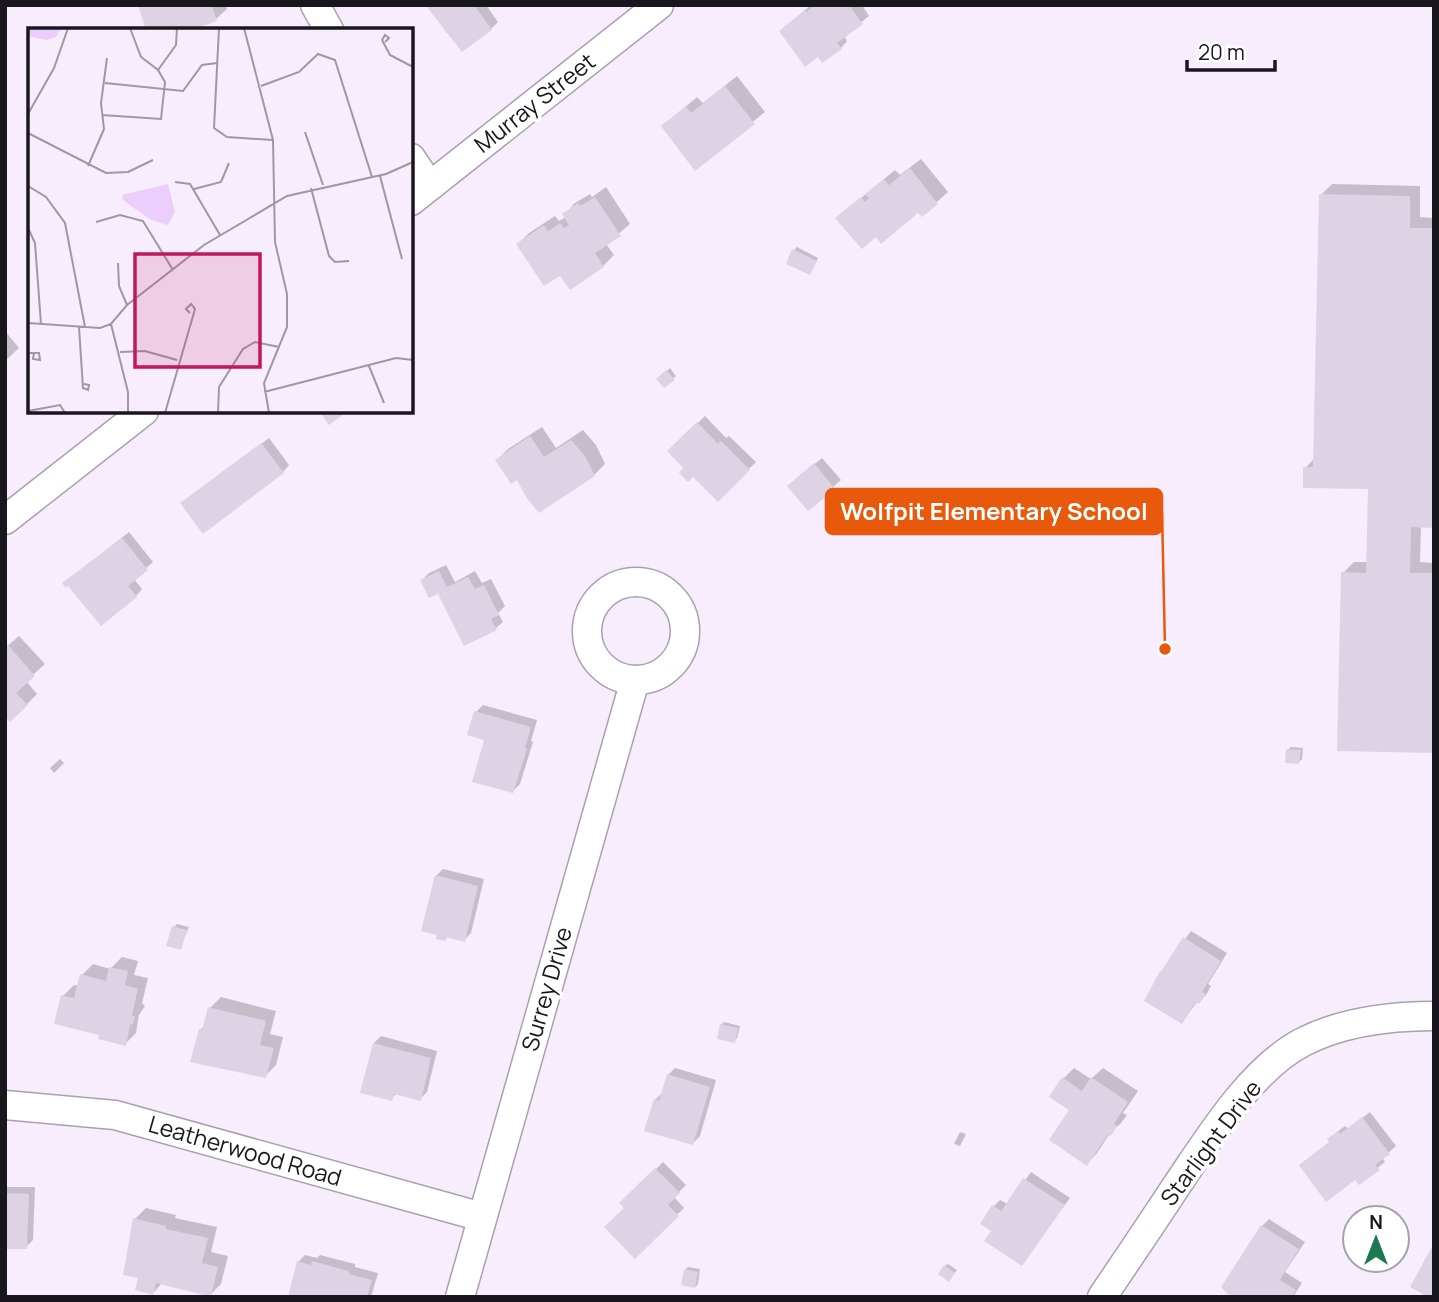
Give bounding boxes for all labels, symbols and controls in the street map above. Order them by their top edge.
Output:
inset map [28,28,413,413]
scale bar [1187,28,1274,72]
text: 20 m [1198,38,1245,66]
street label: Murray Street [467,45,602,160]
callout: Wolfpit Elementary School [826,489,1162,534]
text: Wolfpit Elementary School [840,494,1148,527]
street label: Surrey Drive [513,923,579,1055]
street label: Starlight Drive [1152,1073,1268,1212]
street label: Leatherwood Road [145,1107,346,1193]
north arrow [1341,1204,1411,1274]
text: N [1369,1209,1383,1235]

